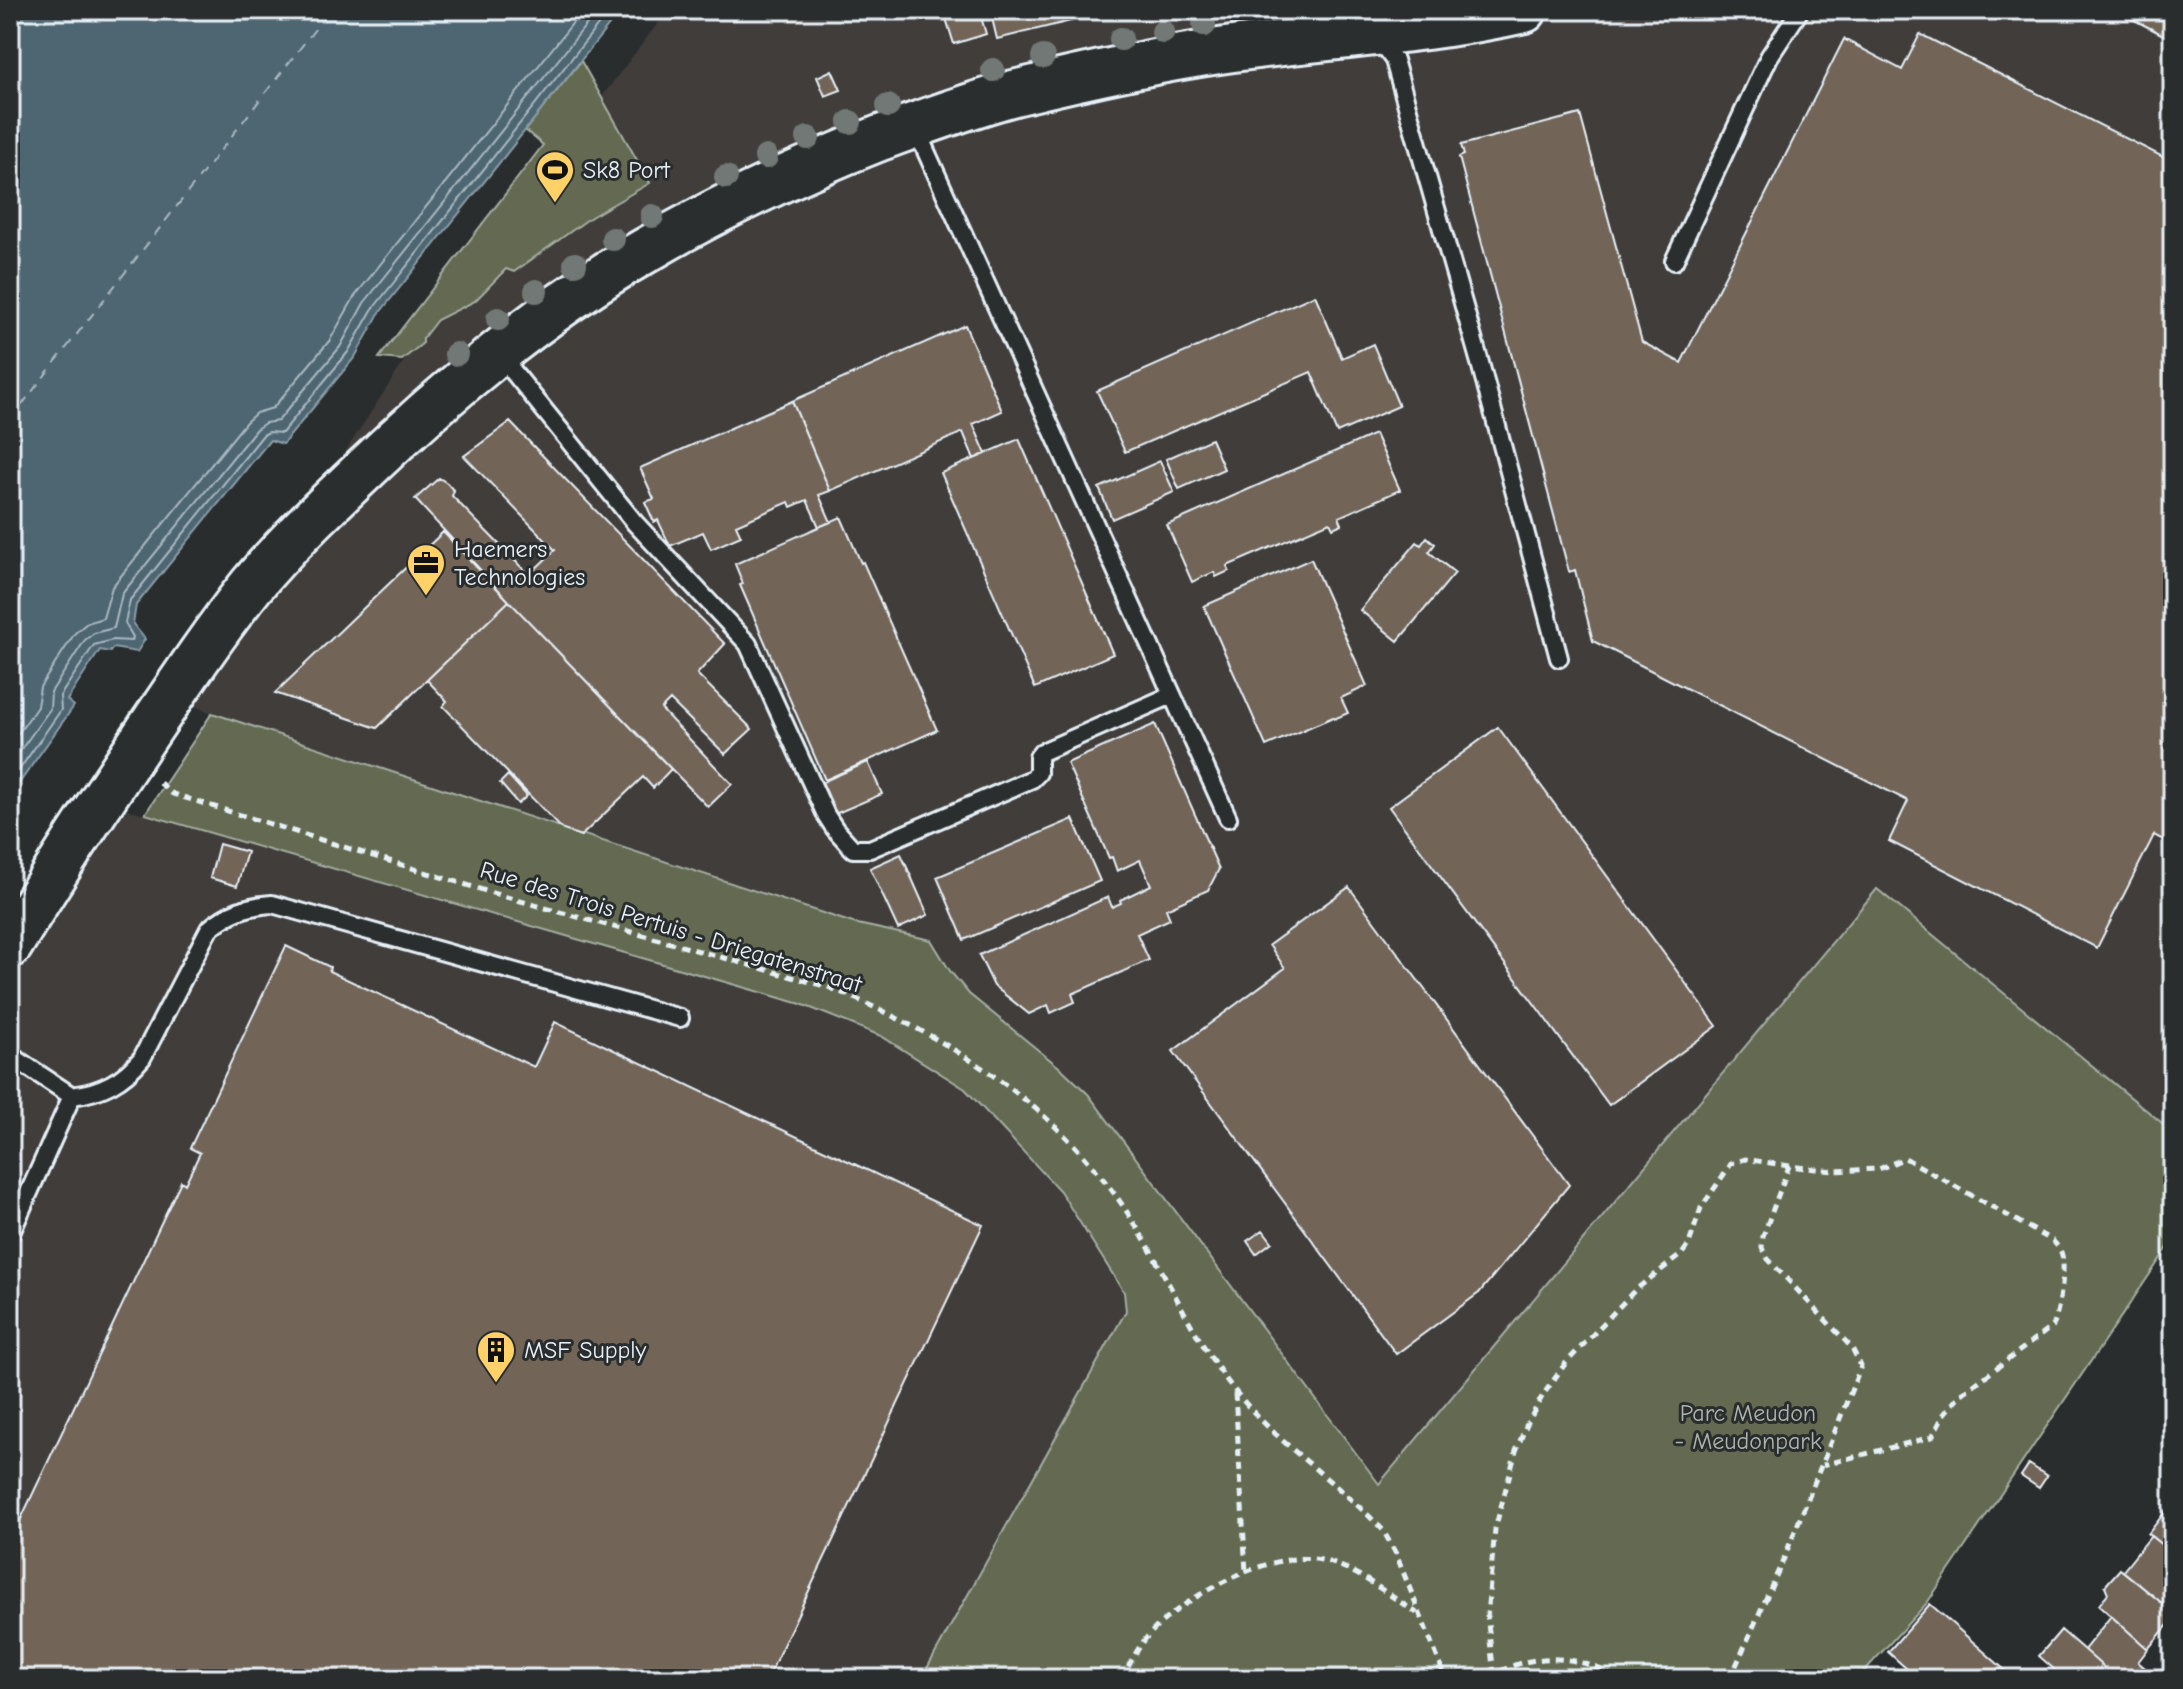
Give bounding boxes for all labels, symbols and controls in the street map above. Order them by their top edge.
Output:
sports icon: Sk8 Port [534,149,576,204]
place label: Sk8 Port [583,156,671,184]
place label: Haemers Technologies [454,535,585,591]
office icon: Haemers Technologies [405,542,447,597]
street label: Rue des Trois Pertuis - Driegatenstraat [477,855,866,999]
building icon: MSF Supply [475,1329,517,1384]
place label: MSF Supply [524,1336,646,1364]
park label: Parc Meudon - Meudonpark [1674,1399,1822,1455]

